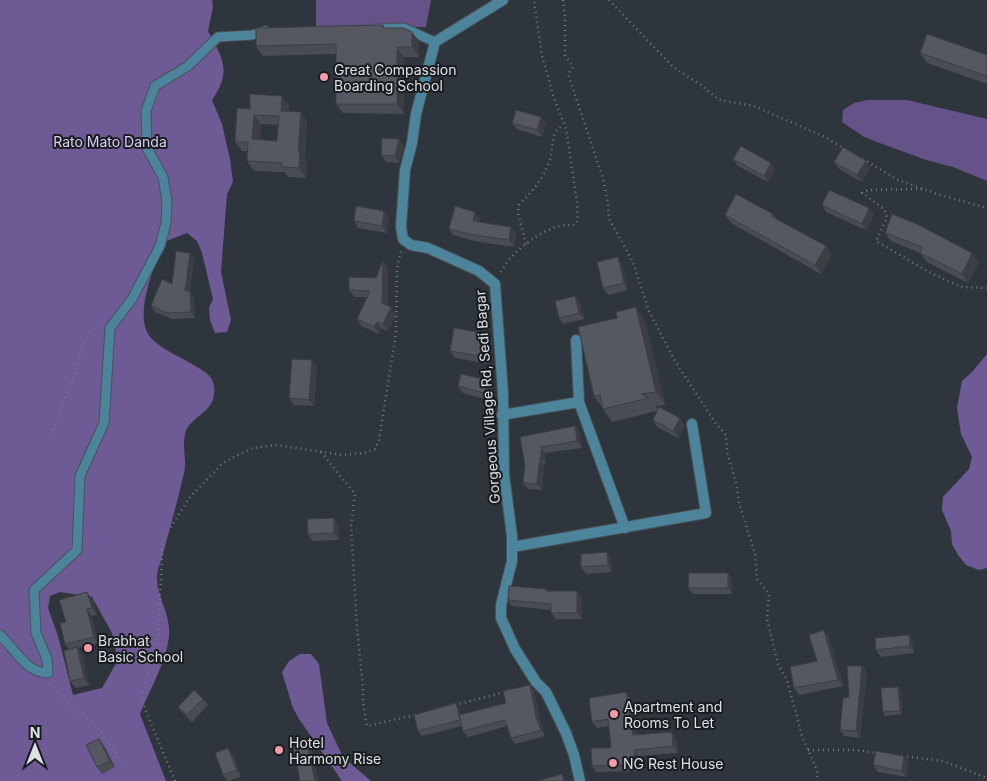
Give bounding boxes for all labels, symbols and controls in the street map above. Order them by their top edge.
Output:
place label: Great Compassion Boarding School [334,61,456,94]
marker: Great Compassion Boarding School [318,71,330,83]
park label: Rato Mato Danda [53,133,167,150]
street label: Gorgeous Village Rd, Sedi Bagar [471,290,503,504]
place label: Brabhat Basic School [98,632,183,665]
marker: Brabhat Basic School [82,642,94,654]
place label: Apartment and Rooms To Let [624,698,722,731]
marker: Apartment and Rooms To Let [608,708,620,720]
north arrow [10,721,60,771]
text: N [30,724,40,741]
place label: Hotel Harmony Rise [289,734,381,767]
marker: Hotel Harmony Rise [273,744,285,756]
place label: NG Rest House [623,755,723,772]
marker: NG Rest House [607,757,619,769]

